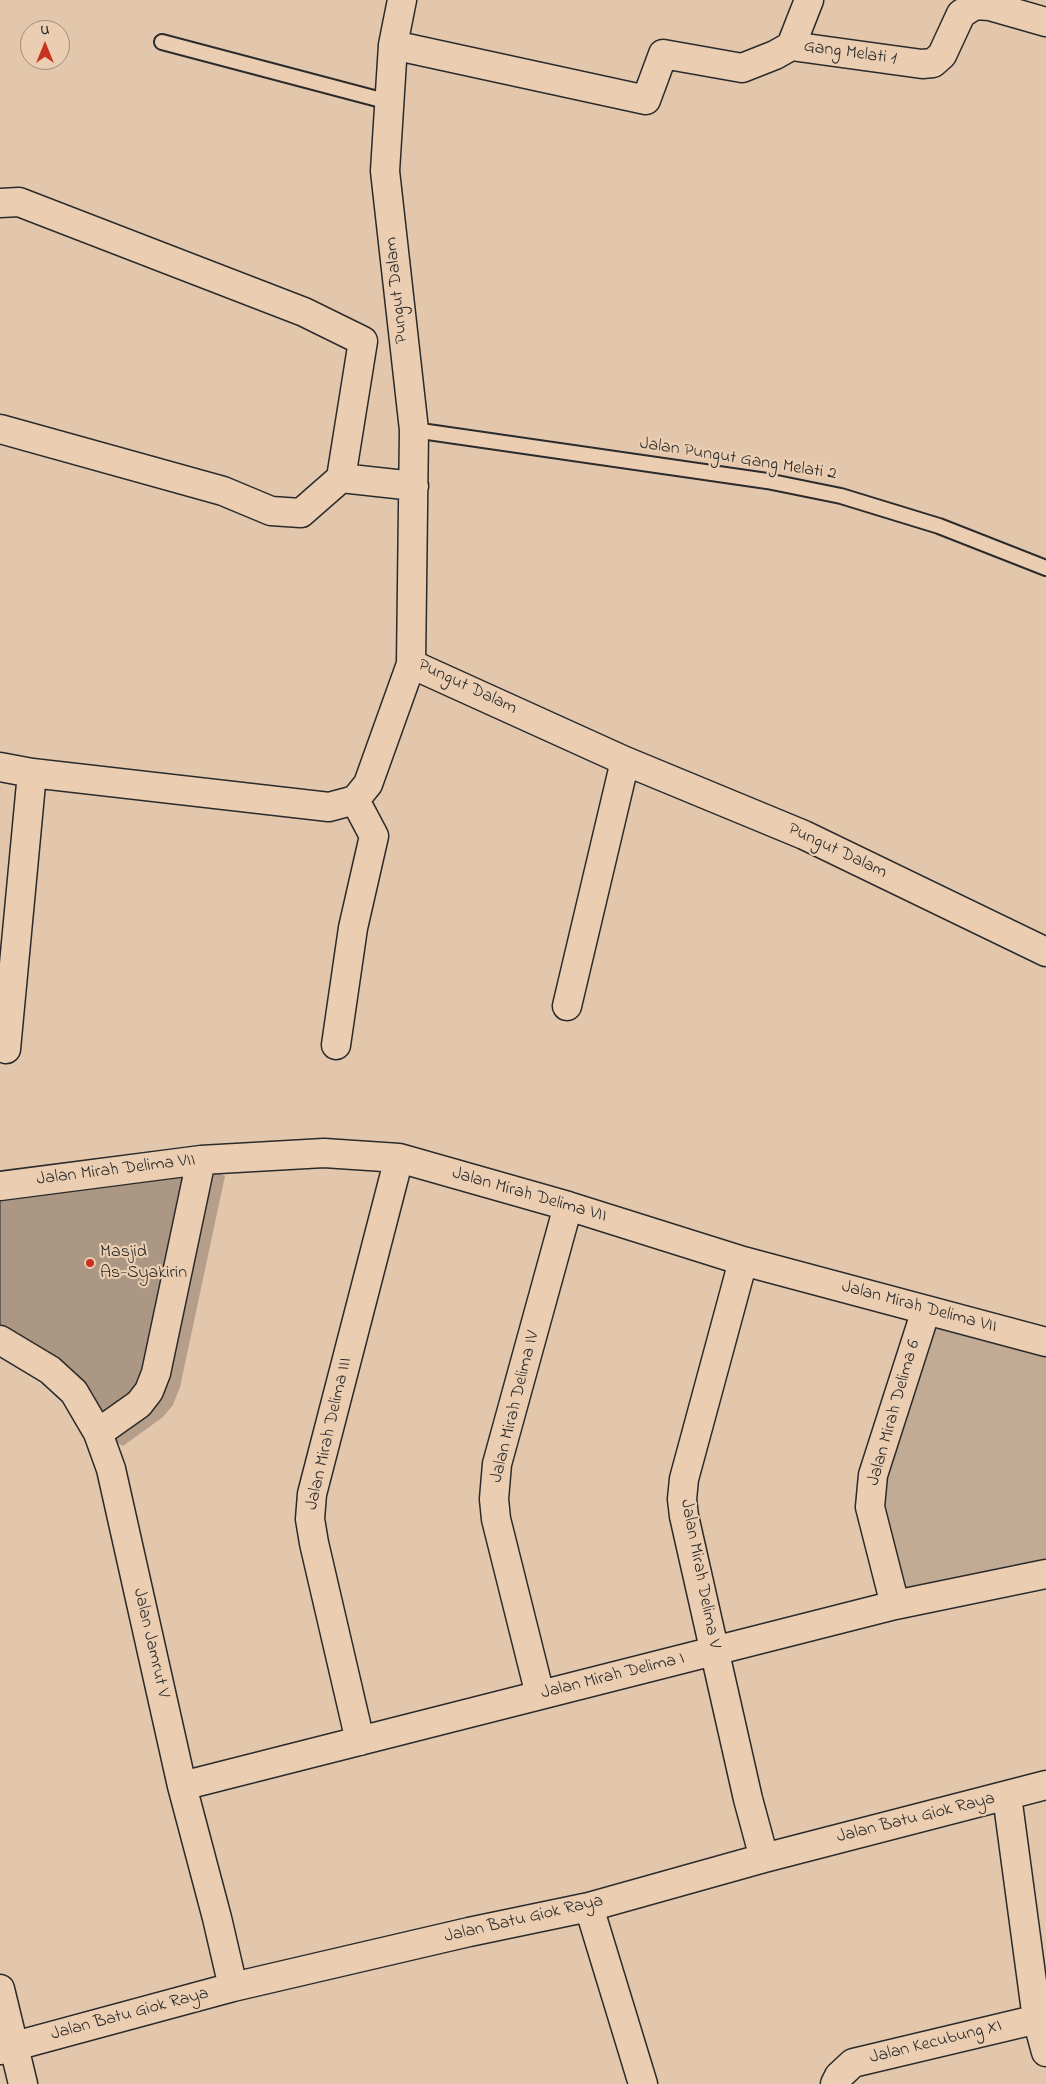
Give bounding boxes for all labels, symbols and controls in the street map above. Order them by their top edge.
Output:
north arrow [20,20,70,70]
text: U [41,20,49,41]
street label: Gang Melati 1 [802,37,898,71]
street label: Pungut Dalam [382,236,414,344]
street label: Jalan Pungut Gang Melati 2 [638,434,838,486]
street label: Pungut Dalam [414,656,520,720]
street label: Pungut Dalam [784,820,890,884]
street label: Jalan Mirah Delima VII [35,1151,197,1191]
street label: Jalan Mirah Delima VII [449,1164,609,1228]
place label: Masjid As-Syakirin [100,1242,187,1284]
marker: Masjid As-Syakirin [84,1257,96,1269]
street label: Jalan Mirah Delima VII [839,1277,999,1339]
street label: Jalan Mirah Delima IV [487,1329,545,1485]
street label: Jalan Mirah Delima 6 [864,1338,926,1488]
street label: Jalan Mirah Delima III [302,1356,358,1512]
street label: Jalan Mirah Delima V [674,1498,724,1650]
street label: Jalan Jamrut V [127,1586,173,1700]
street label: Jalan Mirah Delima I [539,1649,687,1705]
street label: Jalan Batu Giok Raya [835,1789,997,1849]
street label: Jalan Batu Giok Raya [442,1891,606,1949]
street label: Jalan Batu Giok Raya [49,1984,211,2046]
street label: Jalan Kecubung XI [868,2016,1004,2070]

